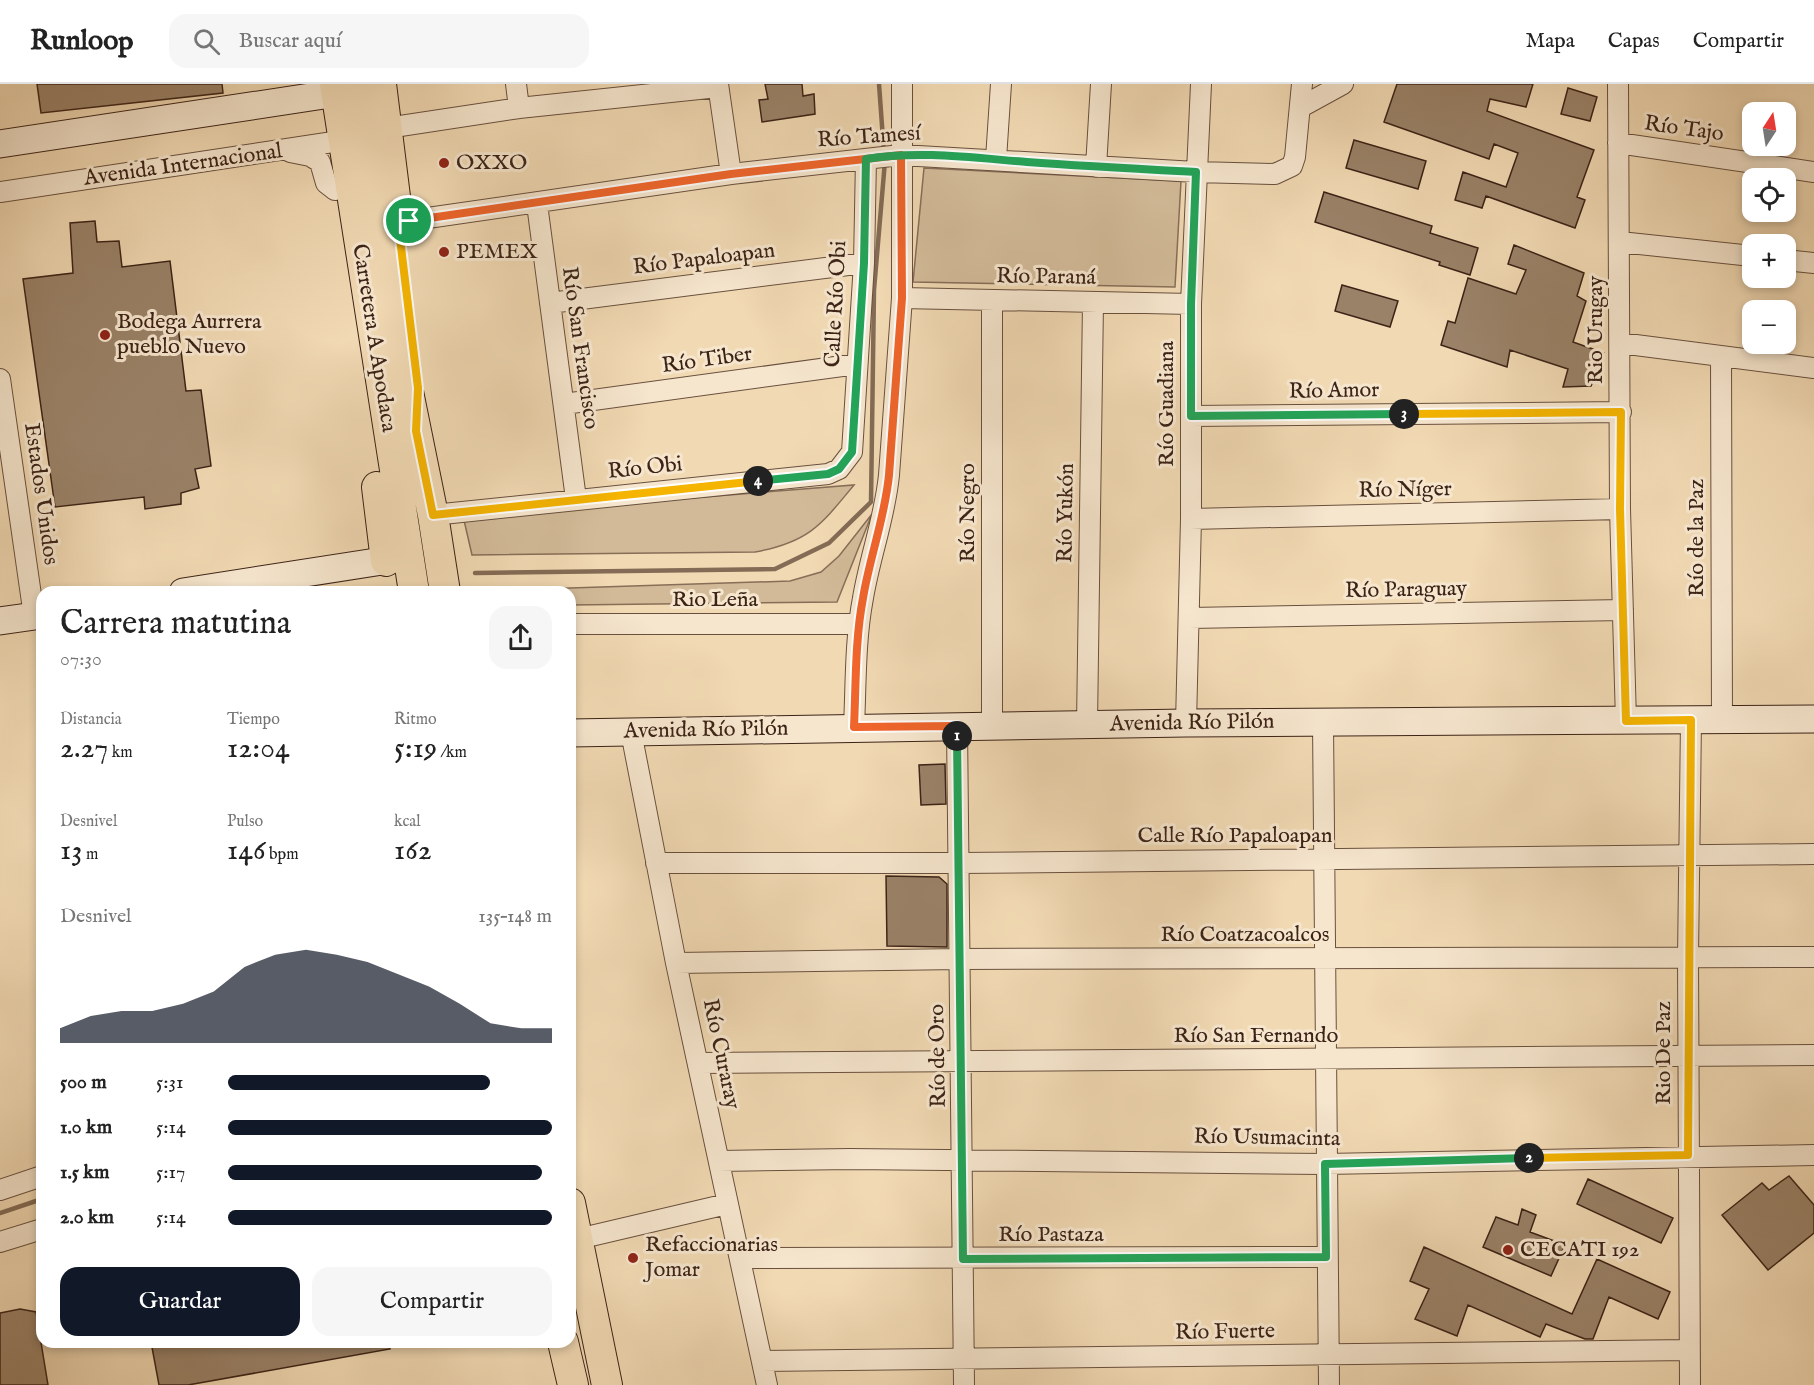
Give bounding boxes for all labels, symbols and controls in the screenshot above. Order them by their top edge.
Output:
search box [169,14,589,68]
text: Runloop [30,24,133,59]
icon: search [190,25,223,58]
text: Buscar aquí [238,27,342,55]
text: Mapa [1526,28,1575,55]
text: Capas [1608,28,1660,55]
text: Compartir [1693,28,1784,55]
north arrow [1742,102,1796,156]
map controls [1742,102,1796,354]
street label: Río Tajo [1642,110,1726,148]
street label: Río Tamesí [816,119,924,155]
street label: Avenida Internacional [81,137,284,193]
place label: OXXO [456,149,527,177]
marker: OXXO [437,156,451,170]
button: locate [1742,168,1796,222]
pin [383,195,434,246]
icon: arrive [392,204,425,237]
button: + [1742,234,1796,288]
street label: Río Papaloapan [631,236,777,282]
place label: PEMEX [456,238,538,266]
street label: Calle Río Obi [819,240,853,368]
street label: Carretera A Apodaca [345,242,403,435]
marker: PEMEX [437,245,451,259]
street label: Río Paraná [996,262,1097,292]
street label: Río San Francisco [555,265,605,431]
street label: Rio Urugay [1582,275,1610,384]
button: − [1742,300,1796,354]
place label: Bodega Aurrera pueblo Nuevo [117,308,262,361]
marker: Bodega Aurrera pueblo Nuevo [98,328,112,342]
street label: Río Tiber [660,340,754,380]
street label: Río Guadiana [1153,341,1181,467]
street label: Río Amor [1288,376,1380,406]
pin: 3 [1389,399,1419,429]
text: 3 [1401,404,1407,424]
street label: Estados Unidos [17,421,65,567]
street label: Río Obi [606,450,684,486]
street label: Río Negro [954,463,982,563]
street label: Río Yukón [1051,463,1081,563]
pin: 4 [743,466,773,496]
text: 4 [754,471,762,491]
street label: Río Níger [1358,475,1452,505]
street label: Río de la Paz [1683,479,1711,597]
street label: Río Paraguay [1345,575,1467,605]
street label: Rio Leña [672,586,759,614]
text: Carrera matutina [60,603,291,645]
button: share [489,606,552,669]
text: 07:30 [60,647,102,672]
street label: Avenida Río Pilón [1108,708,1275,738]
text: Distancia [60,710,122,730]
text: Tiempo [227,710,280,730]
text: Ritmo [394,710,437,730]
street label: Avenida Río Pilón [622,715,789,745]
pin: 1 [942,721,972,751]
text: 1 [954,726,960,746]
text: 2.27 [60,730,108,768]
text: 12:04 [227,730,290,768]
text: 5:19 [394,730,437,768]
text: km [108,743,133,763]
text: /km [437,743,467,763]
text: Desnivel [60,812,117,832]
text: Pulso [227,812,263,832]
text: kcal [394,812,421,832]
street label: Calle Río Papaloapan [1137,822,1333,850]
text: 13 [60,832,82,870]
text: 146 [227,832,266,870]
text: 162 [394,832,432,870]
text: m [82,845,98,865]
text: bpm [266,845,299,865]
text: Desnivel [60,904,132,929]
text: 135–148 m [478,904,552,929]
street label: Río Coatzacoalcos [1160,921,1330,949]
street label: Río Curaray [696,996,746,1112]
street label: Rio De Paz [1650,1001,1678,1105]
street label: Río de Oro [923,1004,953,1108]
street label: Río San Fernando [1174,1022,1339,1050]
text: 500 m [60,1070,107,1095]
text: 5:31 [156,1070,183,1095]
text: 1.0 km [60,1115,112,1140]
text: 5:14 [156,1115,186,1140]
street label: Río Usumacinta [1193,1123,1341,1153]
pin: 2 [1514,1143,1544,1173]
text: 2 [1525,1148,1533,1168]
text: 1.5 km [60,1160,110,1185]
text: 5:17 [156,1160,185,1185]
text: 2.0 km [60,1205,114,1230]
text: 5:14 [156,1205,186,1230]
street label: Río Pastaza [998,1221,1104,1249]
place label: Refaccionarias Jomar [642,1231,778,1284]
place label: CECATI 192 [1520,1236,1639,1264]
marker: CECATI 192 [1501,1243,1515,1257]
marker: Refaccionarias Jomar [626,1251,640,1265]
button: Guardar [60,1267,300,1336]
button: Compartir [312,1267,552,1336]
street label: Río Fuerte [1175,1317,1275,1347]

